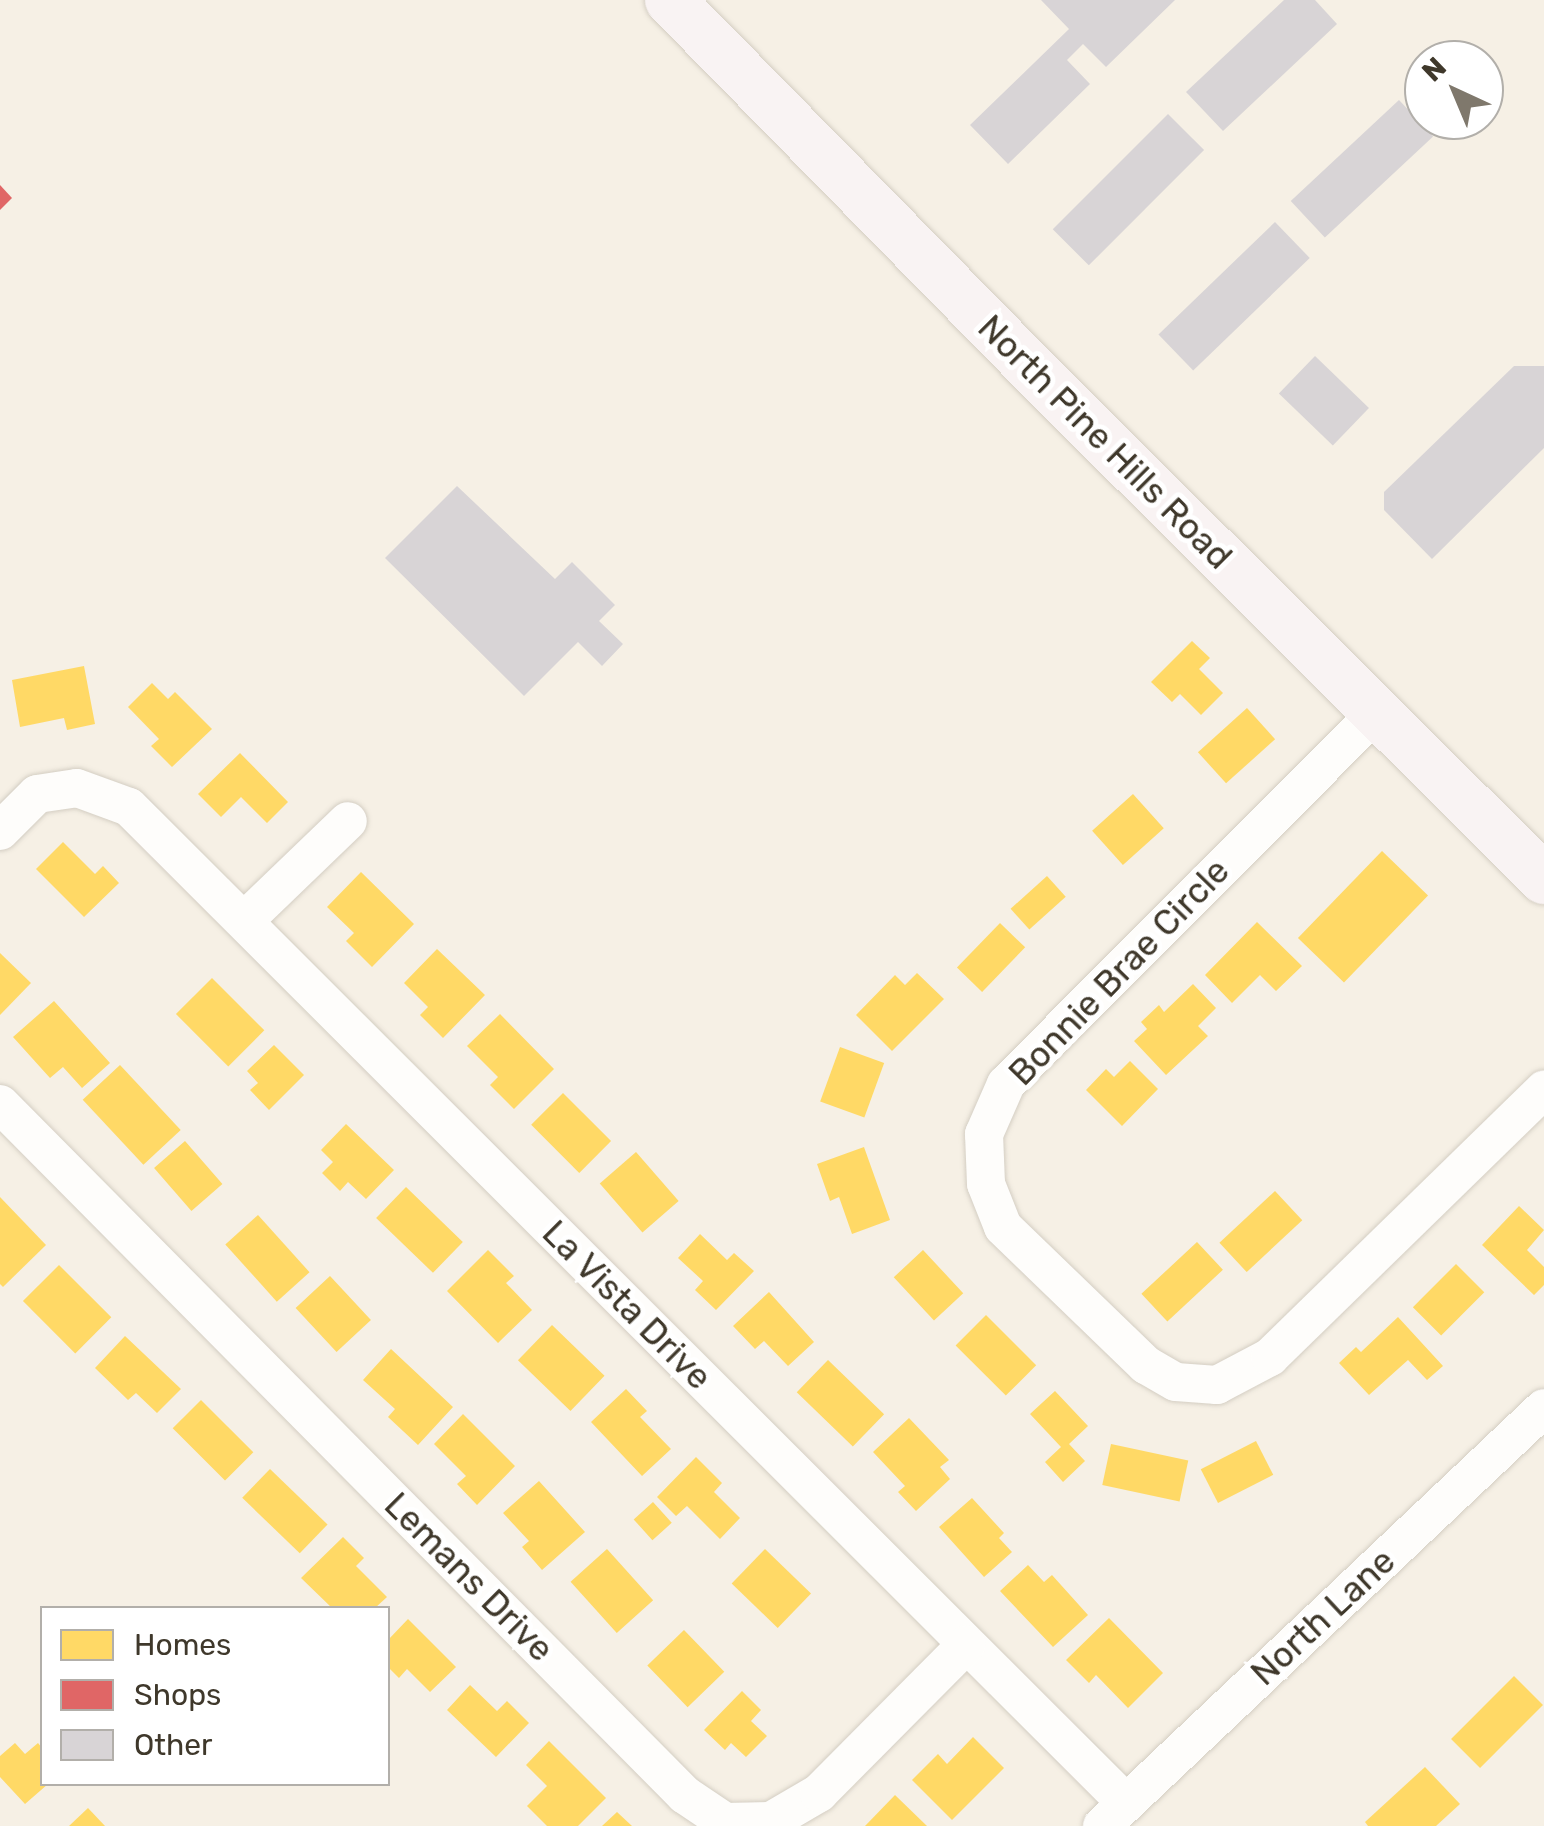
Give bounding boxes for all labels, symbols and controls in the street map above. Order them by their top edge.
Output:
north arrow [1404,40,1504,140]
text: N [1415,51,1453,88]
street label: North Pine Hills Road [969,306,1241,578]
street label: Bonnie Brae Circle [1000,850,1238,1094]
street label: La Vista Drive [533,1211,721,1399]
street label: Lemans Drive [376,1484,562,1670]
street label: North Lane [1242,1540,1404,1694]
legend [40,1606,390,1786]
text: Homes [134,1627,231,1663]
text: Shops [134,1677,221,1713]
text: Other [134,1727,213,1763]

